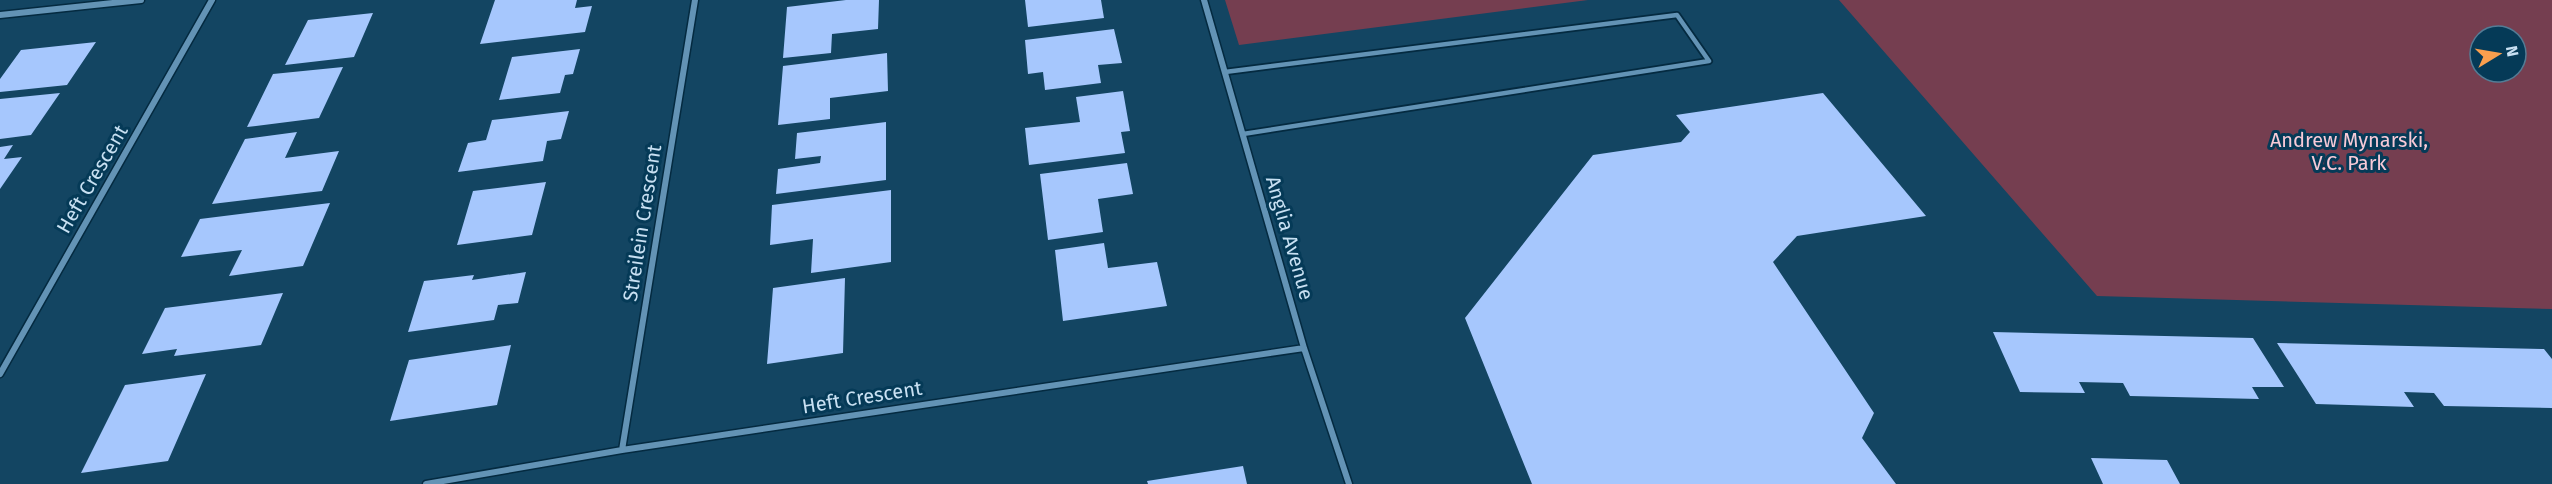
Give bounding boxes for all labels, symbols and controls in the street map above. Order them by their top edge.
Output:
north arrow [2468,24,2528,84]
text: N [2502,44,2523,58]
street label: Heft Crescent [51,120,133,237]
park label: Andrew Mynarski, V.C. Park [2270,128,2428,175]
street label: Streilein Crescent [618,142,666,303]
street label: Anglia Avenue [1261,173,1319,303]
street label: Heft Crescent [800,376,924,418]

